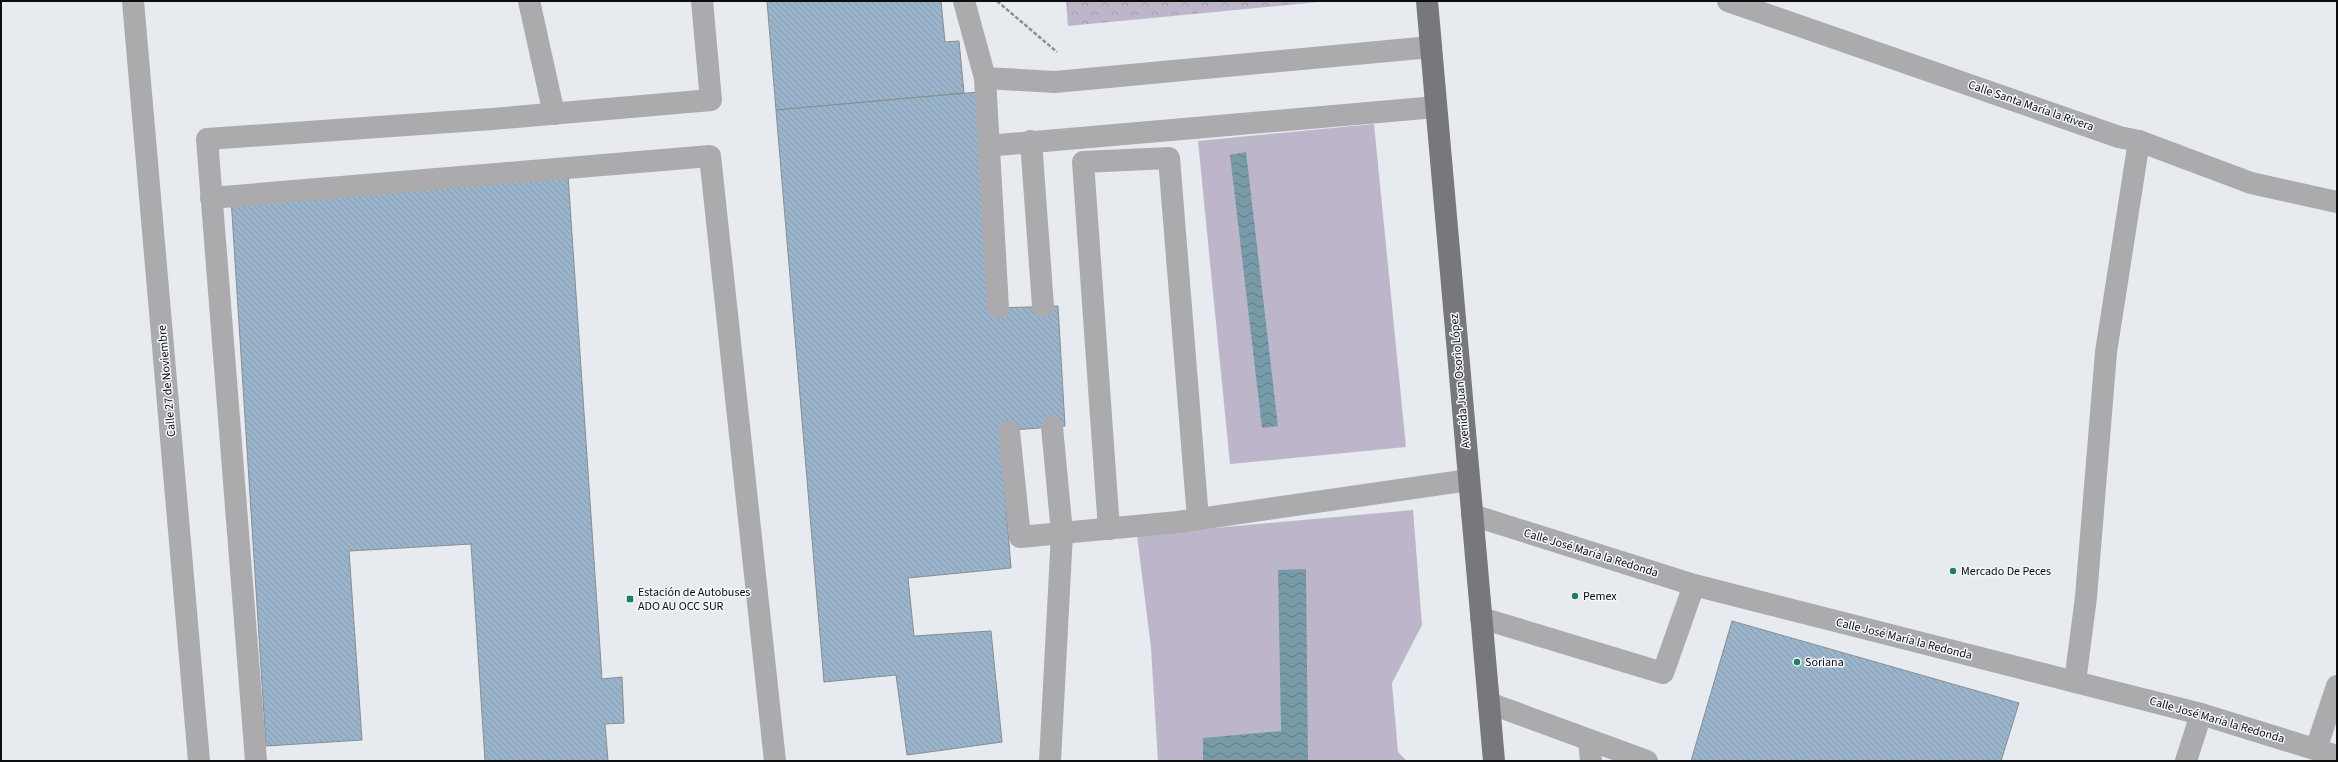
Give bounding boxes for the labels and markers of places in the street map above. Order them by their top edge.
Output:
place label: Mercado De Peces [1961,563,2051,580]
marker: Mercado De Peces [1948,566,1958,576]
place label: Estación de Autobuses ADO AU OCC SUR [638,584,750,615]
place label: Pemex [1583,588,1617,605]
marker: Pemex [1570,591,1580,601]
marker: Estación de Autobuses ADO AU OCC SUR [625,594,635,604]
place label: Soriana [1805,654,1844,671]
marker: Soriana [1792,657,1802,667]

